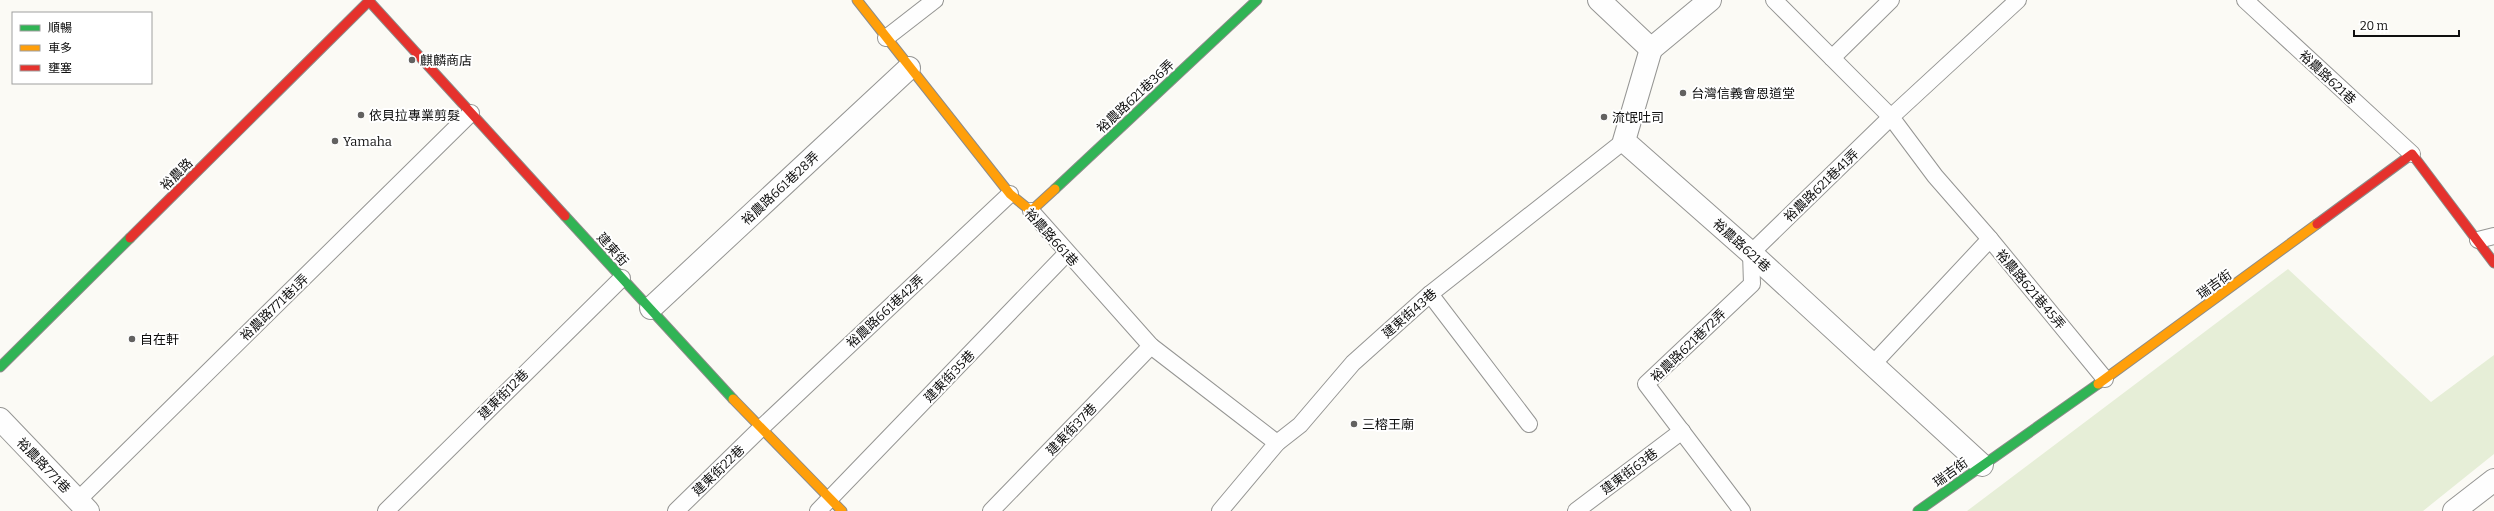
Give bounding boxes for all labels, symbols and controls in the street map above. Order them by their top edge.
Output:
legend [12,12,152,84]
scale bar [2354,12,2459,38]
text: 20 m [2360,19,2389,33]
text: 順暢 [48,21,72,35]
text: 車多 [48,41,72,55]
street label: 裕農路621巷 [2296,47,2359,107]
place label: 麒麟商店 [420,53,472,68]
marker: 麒麟商店 [407,55,417,65]
street label: 裕農路621巷36弄 [1094,57,1177,136]
text: 壅塞 [48,61,72,75]
place label: 台灣信義會恩道堂 [1691,86,1795,101]
marker: 台灣信義會恩道堂 [1678,88,1688,98]
place label: 依貝拉專業剪髮 [369,108,460,123]
marker: 依貝拉專業剪髮 [356,110,366,120]
place label: 流氓吐司 [1612,110,1664,125]
marker: 流氓吐司 [1599,112,1609,122]
place label: Yamaha [343,134,392,149]
marker: Yamaha [330,136,340,146]
street label: 裕農路621巷41弄 [1781,146,1862,225]
street label: 裕農路661巷28弄 [739,149,822,228]
street label: 裕農路 [157,155,195,193]
street label: 裕農路661巷 [1022,205,1081,269]
street label: 裕農路621巷 [1710,216,1773,275]
street label: 建東街 [594,230,631,269]
street label: 裕農路621巷45弄 [1993,246,2068,332]
street label: 瑞吉街 [2194,267,2234,302]
street label: 裕農路771巷1弄 [237,271,311,344]
street label: 裕農路661巷42弄 [844,272,927,351]
street label: 建東街43巷 [1379,286,1440,341]
street label: 裕農路621巷72弄 [1648,306,1729,385]
place label: 自在軒 [140,332,179,347]
marker: 自在軒 [127,334,137,344]
street label: 建東街35巷 [921,347,978,405]
street label: 建東街12巷 [475,366,531,422]
street label: 建東街37巷 [1043,400,1100,458]
place label: 三榕王廟 [1362,417,1414,432]
marker: 三榕王廟 [1349,419,1359,429]
street label: 裕農路771巷 [14,435,74,496]
street label: 建東街22巷 [689,442,747,499]
street label: 建東街63巷 [1598,445,1661,498]
street label: 瑞吉街 [1930,455,1970,490]

